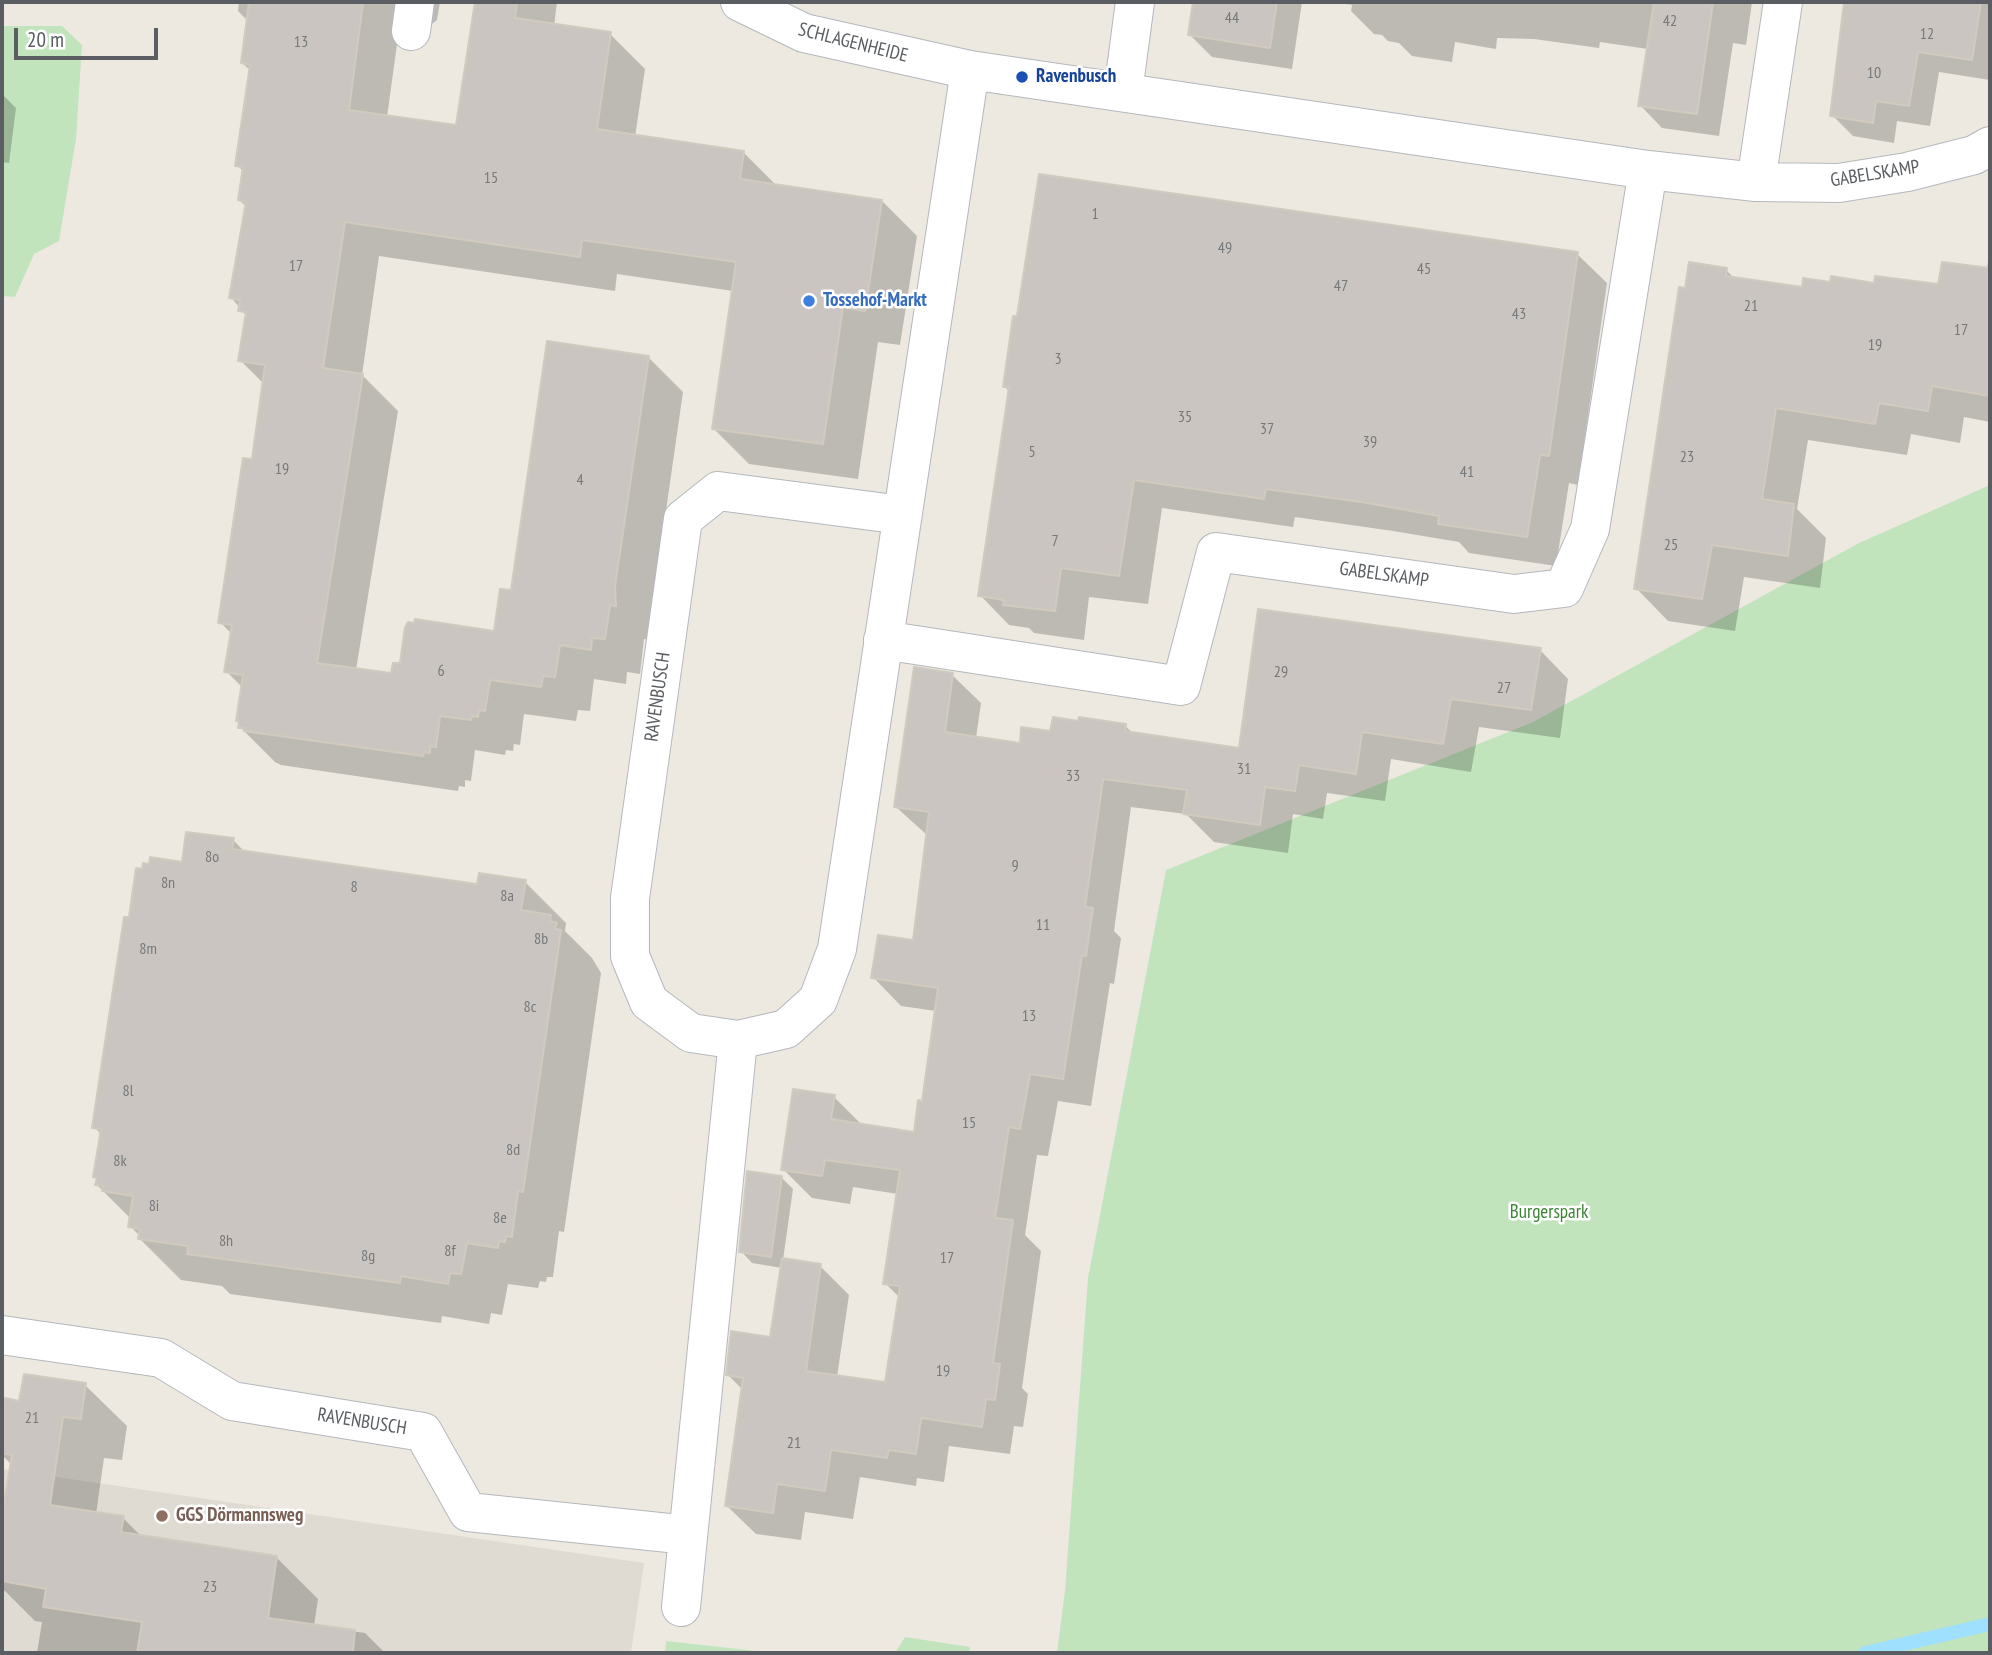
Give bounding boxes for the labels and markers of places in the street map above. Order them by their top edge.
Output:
place label: Ravenbusch [1036,66,1116,88]
marker: Ravenbusch [1014,69,1030,85]
place label: Tossehof-Markt [823,290,927,312]
marker: Tossehof-Markt [801,293,817,309]
place label: GGS Dörmannsweg [176,1505,303,1527]
marker: GGS Dörmannsweg [154,1508,170,1524]

